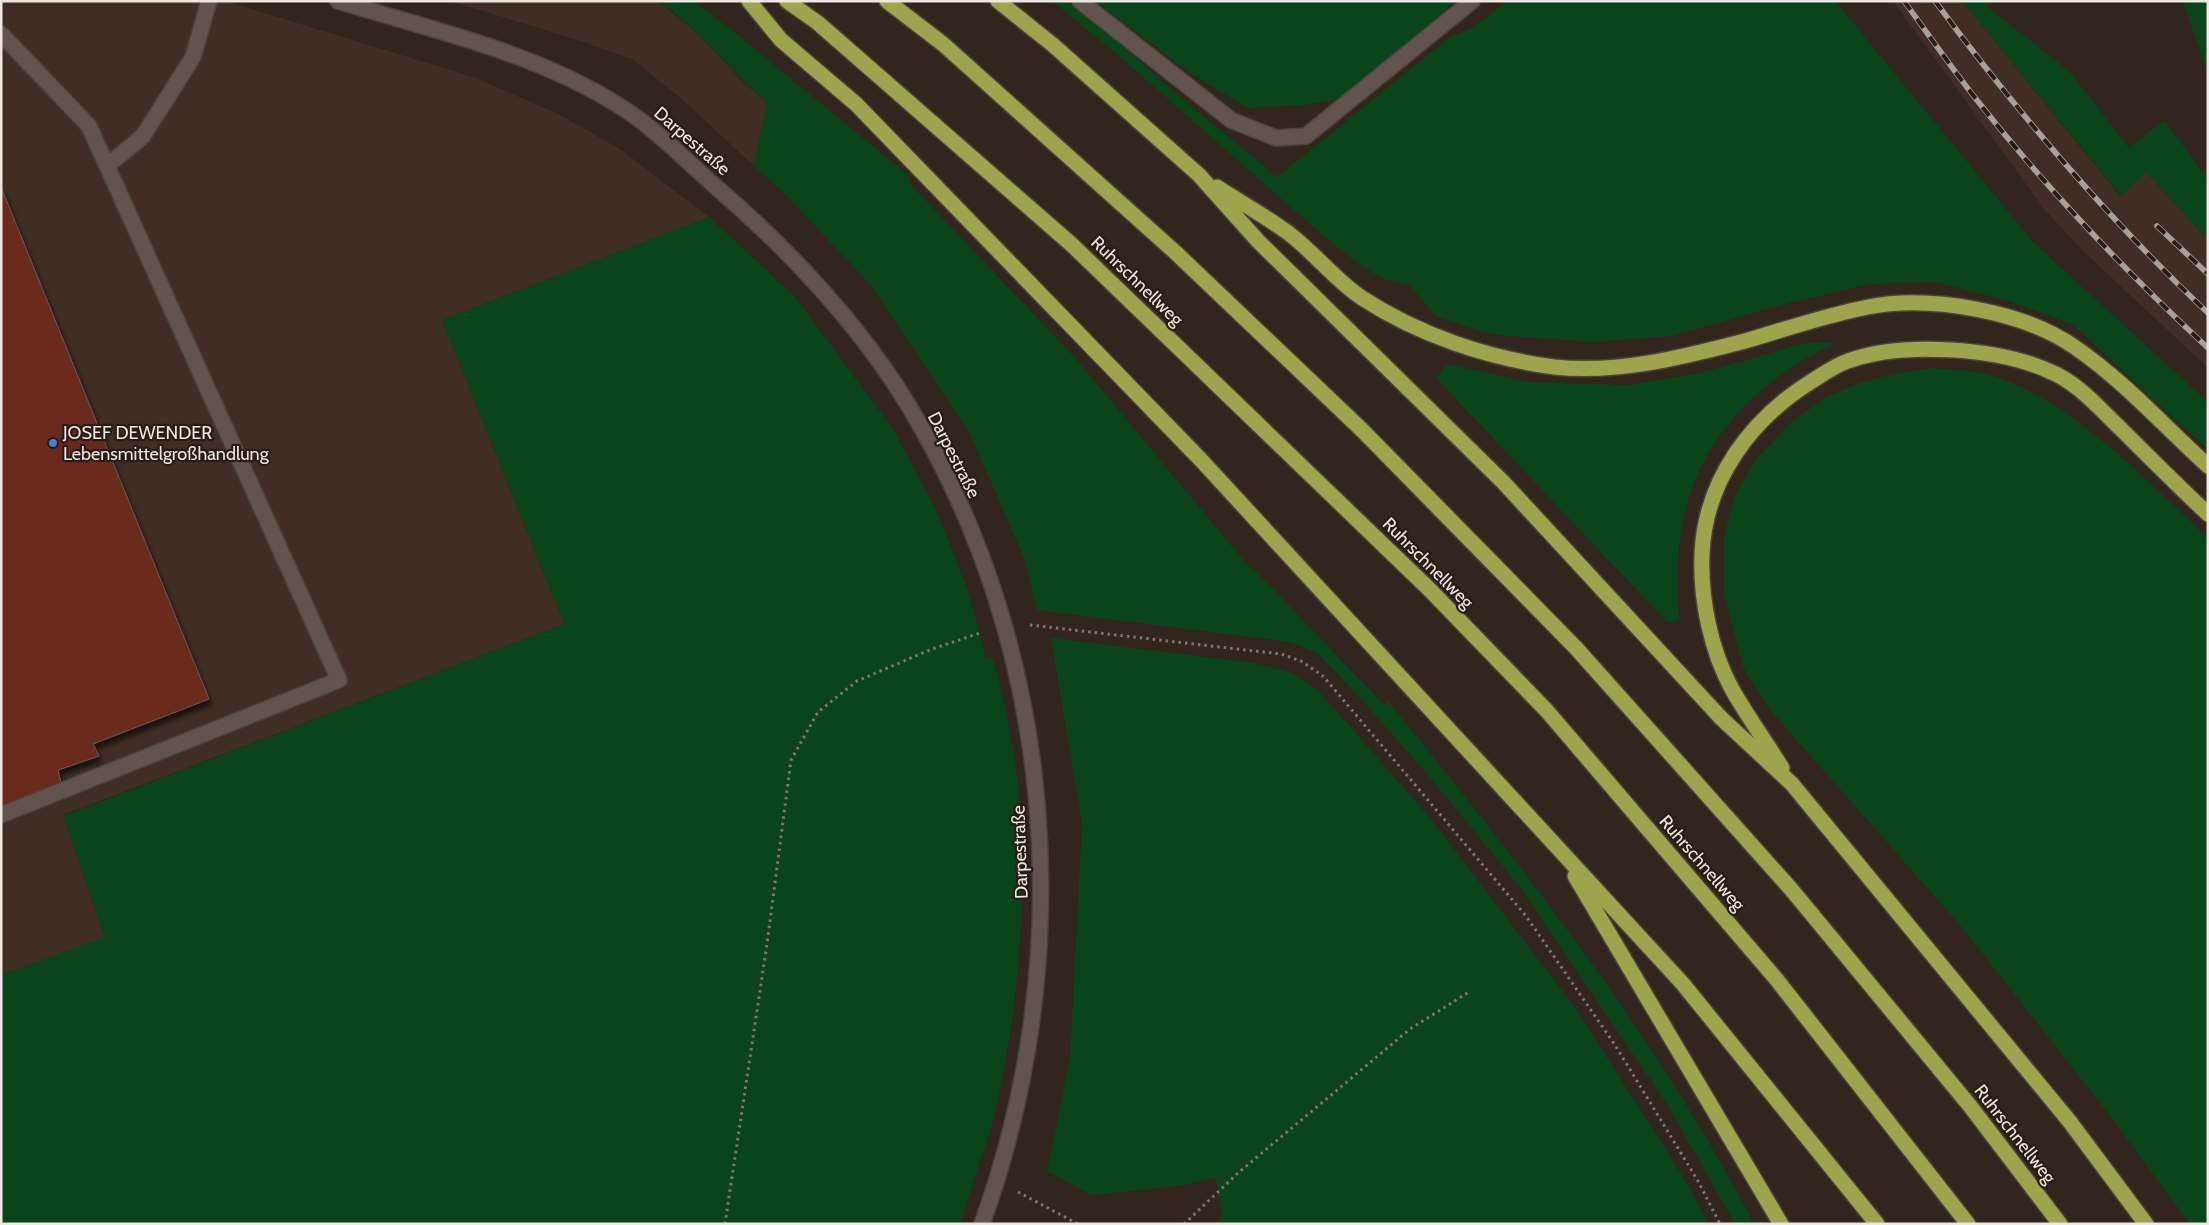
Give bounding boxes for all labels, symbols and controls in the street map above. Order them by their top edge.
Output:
street label: Darpestraße [649,102,735,180]
street label: Ruhrschnellweg [1086,232,1188,331]
street label: Darpestraße [923,408,985,502]
place label: JOSEF DEWENDER Lebensmittelgroßhandlung [62,422,270,465]
marker: JOSEF DEWENDER Lebensmittelgroßhandlung [47,437,59,449]
street label: Ruhrschnellweg [1378,513,1479,614]
street label: Darpestraße [1007,805,1033,899]
street label: Ruhrschnellweg [1654,811,1750,916]
street label: Ruhrschnellweg [1969,1080,2061,1189]

